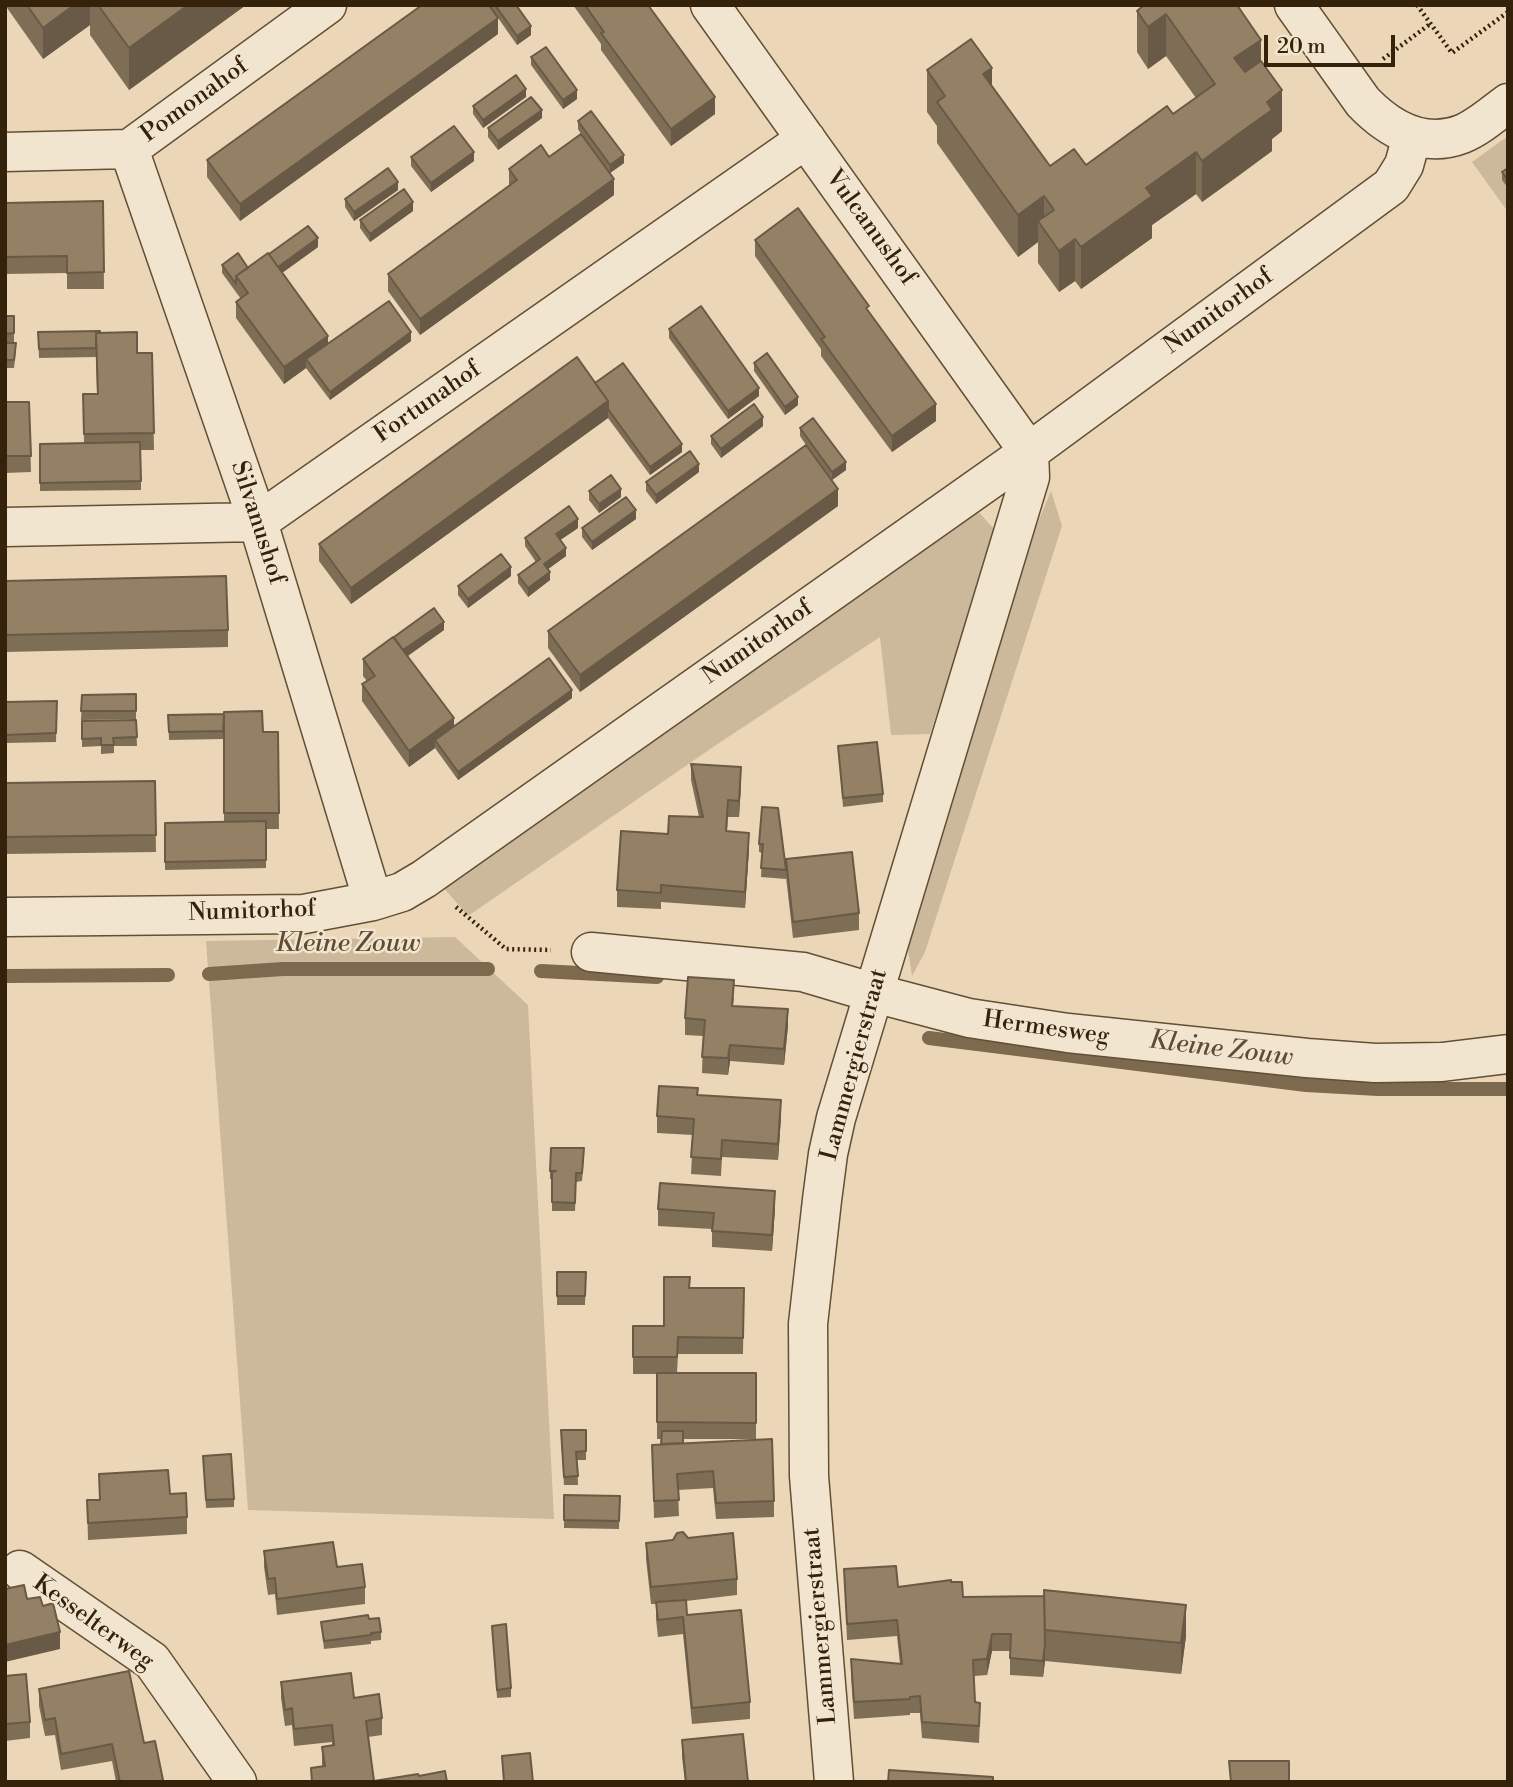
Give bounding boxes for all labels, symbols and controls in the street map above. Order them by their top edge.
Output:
scale bar [1268,21,1399,65]
text: 20 m [1277,34,1326,60]
street label: Pomonahof [136,53,254,149]
street label: Vulcanushof [819,165,921,291]
street label: Numitorhof [1159,263,1279,361]
street label: Fortunahof [369,356,487,450]
street label: Silvanushof [224,458,290,588]
street label: Numitorhof [697,595,819,691]
street label: Numitorhof [188,895,316,929]
water label: Kleine Zouw [276,929,420,961]
street label: Lammergierstraat [816,966,894,1164]
street label: Hermesweg [981,1006,1111,1052]
water label: Kleine Zouw [1147,1026,1295,1074]
street label: Lammergierstraat [798,1526,844,1726]
street label: Kesselterweg [27,1569,159,1677]

